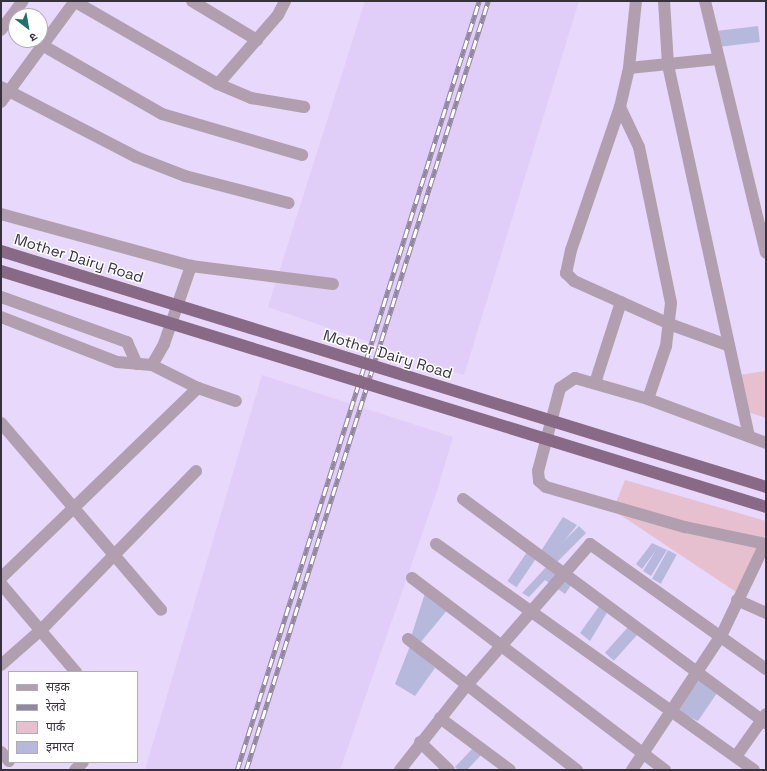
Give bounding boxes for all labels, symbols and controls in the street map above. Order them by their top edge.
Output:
north arrow [8,8,48,48]
text: उ [27,30,40,45]
street label: Mother Dairy Road [12,230,146,286]
street label: Mother Dairy Road [321,326,455,382]
legend [8,671,138,763]
text: सड़क [46,679,70,695]
text: रेलवे [46,699,66,715]
text: पार्क [46,719,65,735]
text: इमारत [46,739,74,755]

